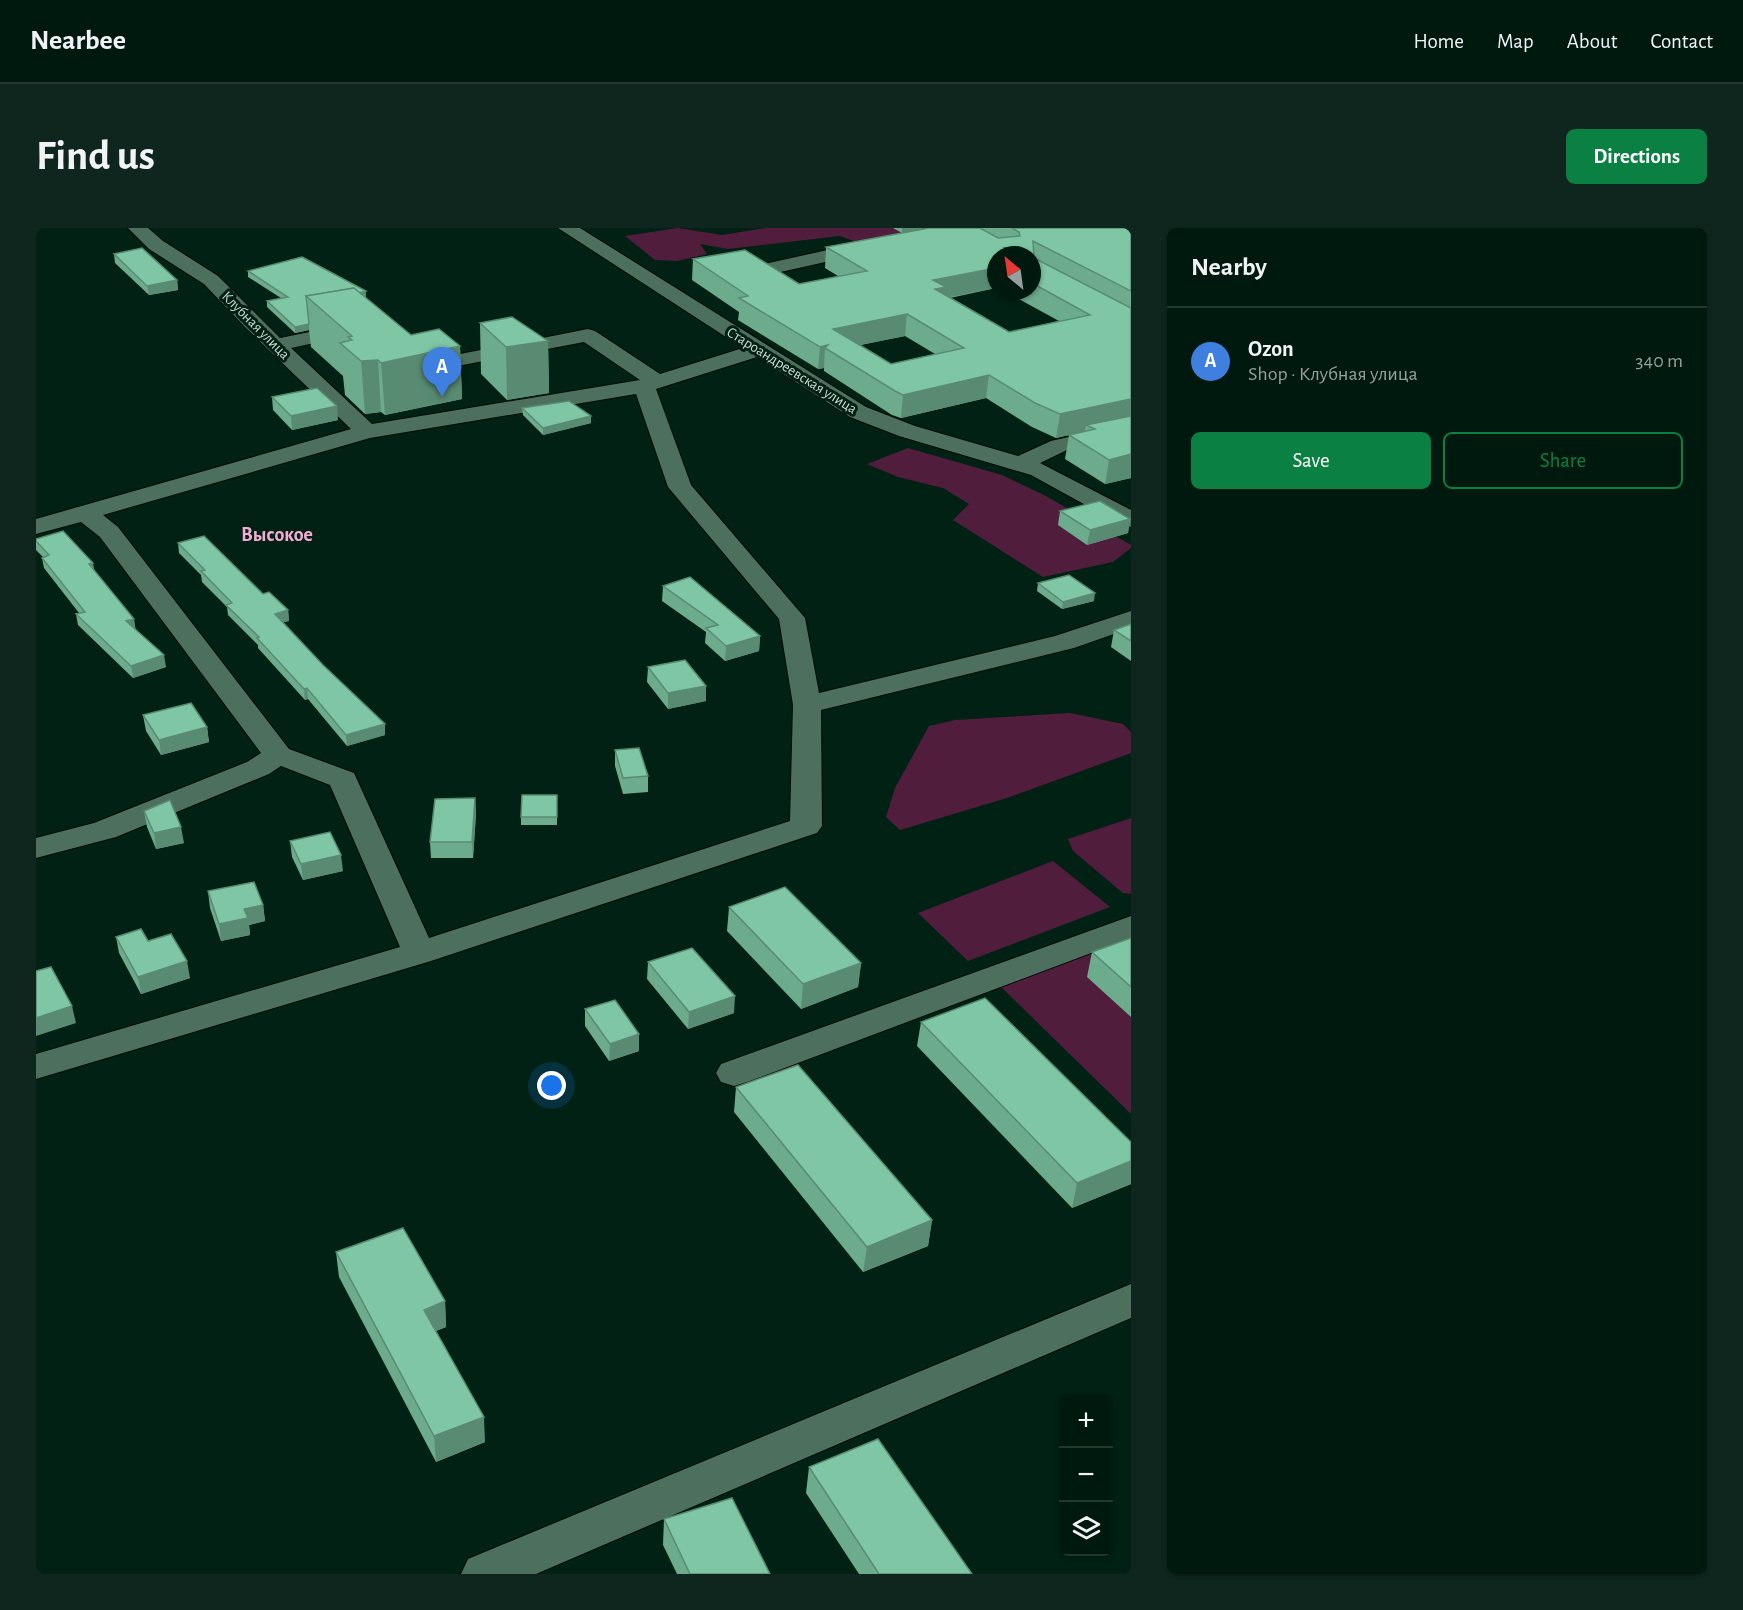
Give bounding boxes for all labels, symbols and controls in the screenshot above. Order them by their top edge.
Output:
text: Nearbee [30,27,126,55]
text: Home [1413,31,1464,52]
text: Map [1497,31,1534,52]
text: About [1567,31,1617,52]
text: Contact [1650,31,1713,52]
button: Directions [1566,129,1707,184]
text: Find us [36,135,155,177]
north arrow [987,246,1041,300]
text: Nearby [1191,254,1267,280]
street label: Клубная улица [219,289,293,362]
street label: Староандреевская улица [724,324,860,417]
text: Ozon [1248,338,1294,360]
pin: A [422,348,462,397]
text: A [1205,351,1217,371]
text: 340 m [1635,351,1683,371]
text: Shop · Клубная улица [1248,364,1418,384]
button: Save [1191,432,1431,489]
button: Share [1443,432,1683,489]
district label: Высокое [241,525,313,545]
your location [537,1071,566,1100]
map controls [1059,1394,1113,1556]
button: + [1059,1394,1113,1448]
button: − [1059,1448,1113,1502]
button: layers [1059,1502,1113,1556]

